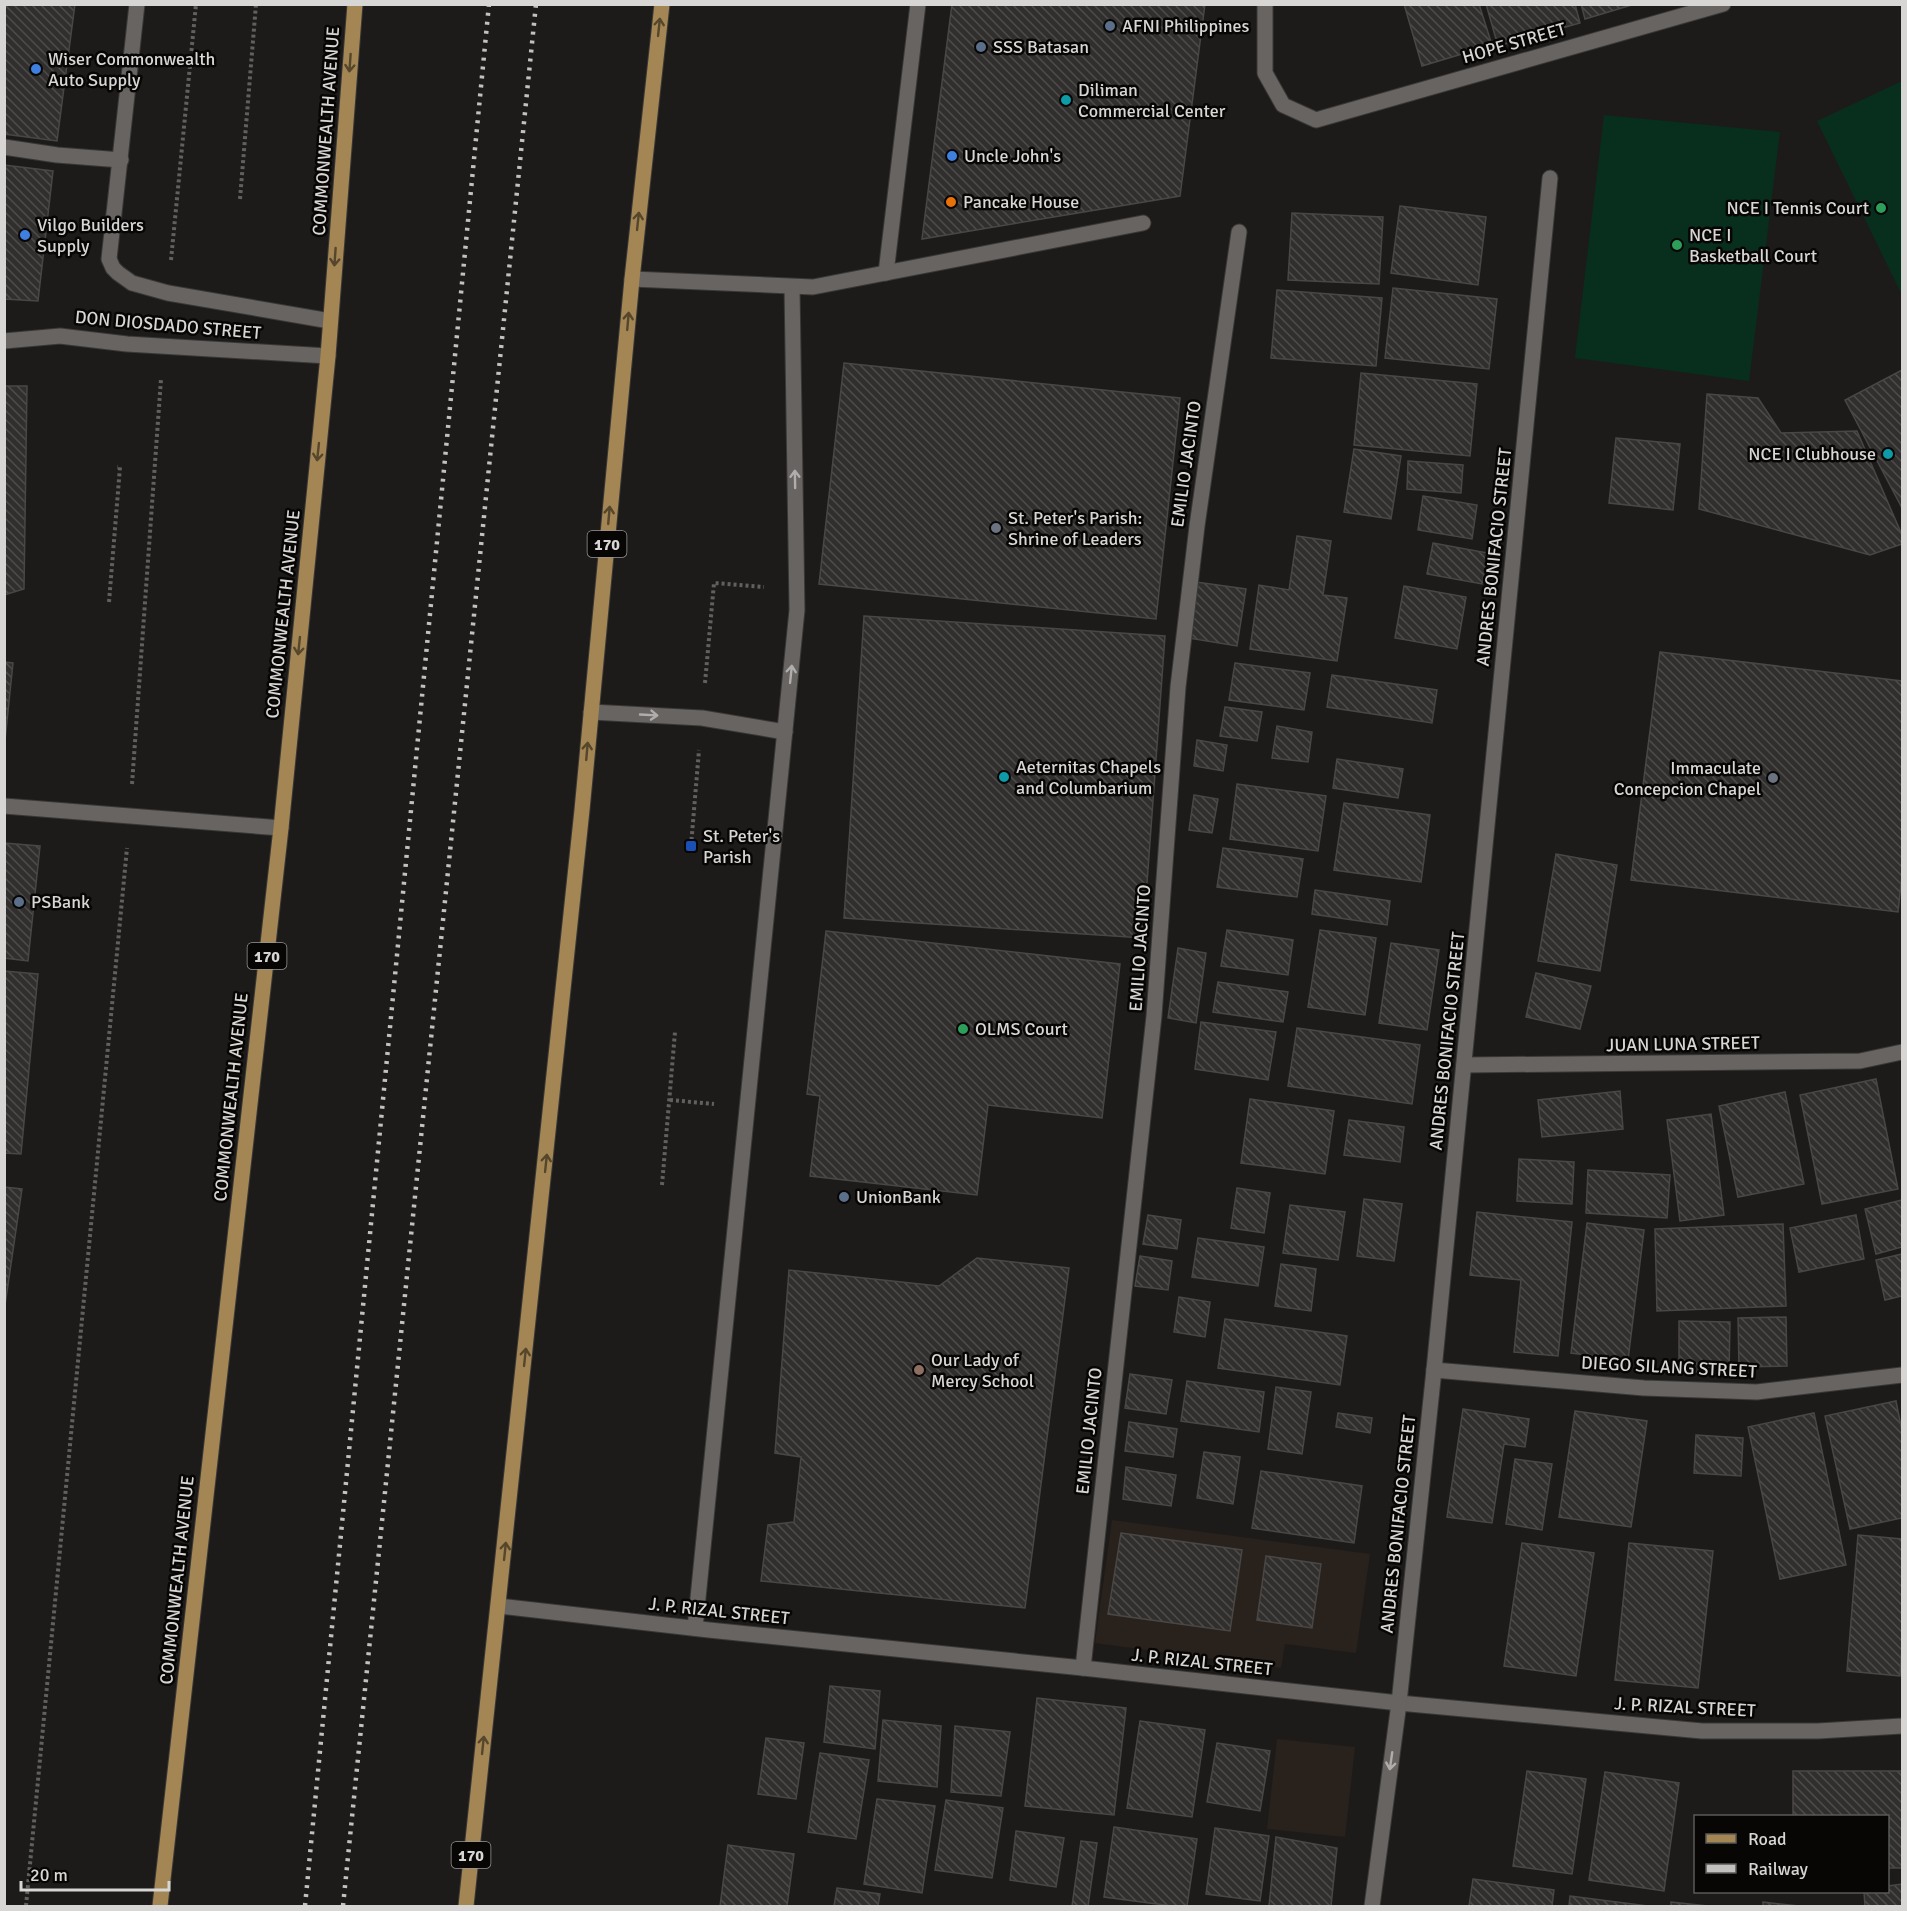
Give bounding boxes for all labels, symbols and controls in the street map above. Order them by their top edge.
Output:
place label: AFNI Philippines [1122,15,1250,37]
one-way arrow [654,18,665,37]
street label: HOPE STREET [1460,18,1568,68]
marker: AFNI Philippines [1103,19,1117,33]
street label: COMMONWEALTH AVENUE [308,26,344,236]
place label: SSS Batasan [993,36,1089,58]
marker: SSS Batasan [974,40,988,54]
place label: Wiser Commonwealth Auto Supply [48,48,215,91]
one-way arrow [345,52,356,72]
marker: Wiser Commonwealth Auto Supply [29,62,43,76]
place label: Diliman Commercial Center [1078,79,1226,122]
marker: Diliman Commercial Center [1059,93,1073,107]
place label: Uncle John's [964,145,1061,167]
marker: Uncle John's [945,149,959,163]
place label: Pancake House [963,191,1079,213]
marker: Pancake House [944,195,958,209]
place label: NCE I Tennis Court [1727,197,1869,219]
marker: NCE I Tennis Court [1874,201,1888,215]
one-way arrow [633,211,644,231]
place label: Vilgo Builders Supply [37,214,144,257]
place label: NCE I Basketball Court [1689,224,1817,267]
marker: Vilgo Builders Supply [18,228,32,242]
marker: NCE I Basketball Court [1670,238,1684,252]
one-way arrow [330,247,341,267]
street label: DON DIOSDADO STREET [74,306,262,344]
one-way arrow [623,312,634,332]
street label: EMILIO JACINTO [1166,399,1206,529]
one-way arrow [312,441,323,461]
place label: NCE I Clubhouse [1748,443,1876,465]
street label: ANDRES BONIFACIO STREET [1472,447,1516,667]
marker: NCE I Clubhouse [1881,447,1895,461]
one-way arrow [790,470,801,490]
one-way arrow [604,506,615,526]
place label: St. Peter's Parish: Shrine of Leaders [1008,507,1142,550]
street label: COMMONWEALTH AVENUE [261,509,305,719]
marker: St. Peter's Parish: Shrine of Leaders [989,521,1003,535]
road number: 170 [588,531,626,557]
one-way arrow [293,635,304,655]
one-way arrow [786,664,797,684]
one-way arrow [639,710,659,721]
one-way arrow [582,742,593,762]
place label: Aeternitas Chapels and Columbarium [1016,756,1161,799]
place label: Immaculate Concepcion Chapel [1614,757,1761,800]
marker: Aeternitas Chapels and Columbarium [997,770,1011,784]
marker: Immaculate Concepcion Chapel [1766,771,1780,785]
place label: St. Peter's Parish [703,825,780,868]
marker: St. Peter's Parish [684,839,698,853]
street label: EMILIO JACINTO [1125,884,1155,1012]
place label: PSBank [31,891,90,913]
marker: PSBank [12,895,26,909]
street label: ANDRES BONIFACIO STREET [1425,931,1469,1151]
road number: 170 [248,943,286,969]
street label: COMMONWEALTH AVENUE [209,992,253,1202]
place label: OLMS Court [975,1018,1068,1040]
marker: OLMS Court [956,1022,970,1036]
street label: JUAN LUNA STREET [1606,1032,1760,1056]
one-way arrow [541,1154,552,1174]
place label: UnionBank [856,1186,941,1208]
marker: UnionBank [837,1190,851,1204]
one-way arrow [520,1348,531,1367]
place label: Our Lady of Mercy School [931,1349,1034,1392]
street label: DIEGO SILANG STREET [1580,1351,1758,1383]
marker: Our Lady of Mercy School [912,1363,926,1377]
street label: EMILIO JACINTO [1071,1366,1107,1496]
street label: ANDRES BONIFACIO STREET [1376,1414,1420,1634]
street label: COMMONWEALTH AVENUE [155,1475,199,1685]
one-way arrow [499,1541,510,1561]
street label: J. P. RIZAL STREET [647,1593,791,1629]
street label: J. P. RIZAL STREET [1130,1644,1274,1680]
street label: J. P. RIZAL STREET [1614,1692,1756,1722]
one-way arrow [478,1735,489,1755]
one-way arrow [1385,1751,1396,1771]
legend [1694,1815,1889,1893]
text: Road [1748,1828,1787,1850]
road number: 170 [452,1842,490,1868]
scale bar [21,1854,170,1892]
text: Railway [1748,1858,1809,1880]
text: 20 m [30,1864,68,1886]

